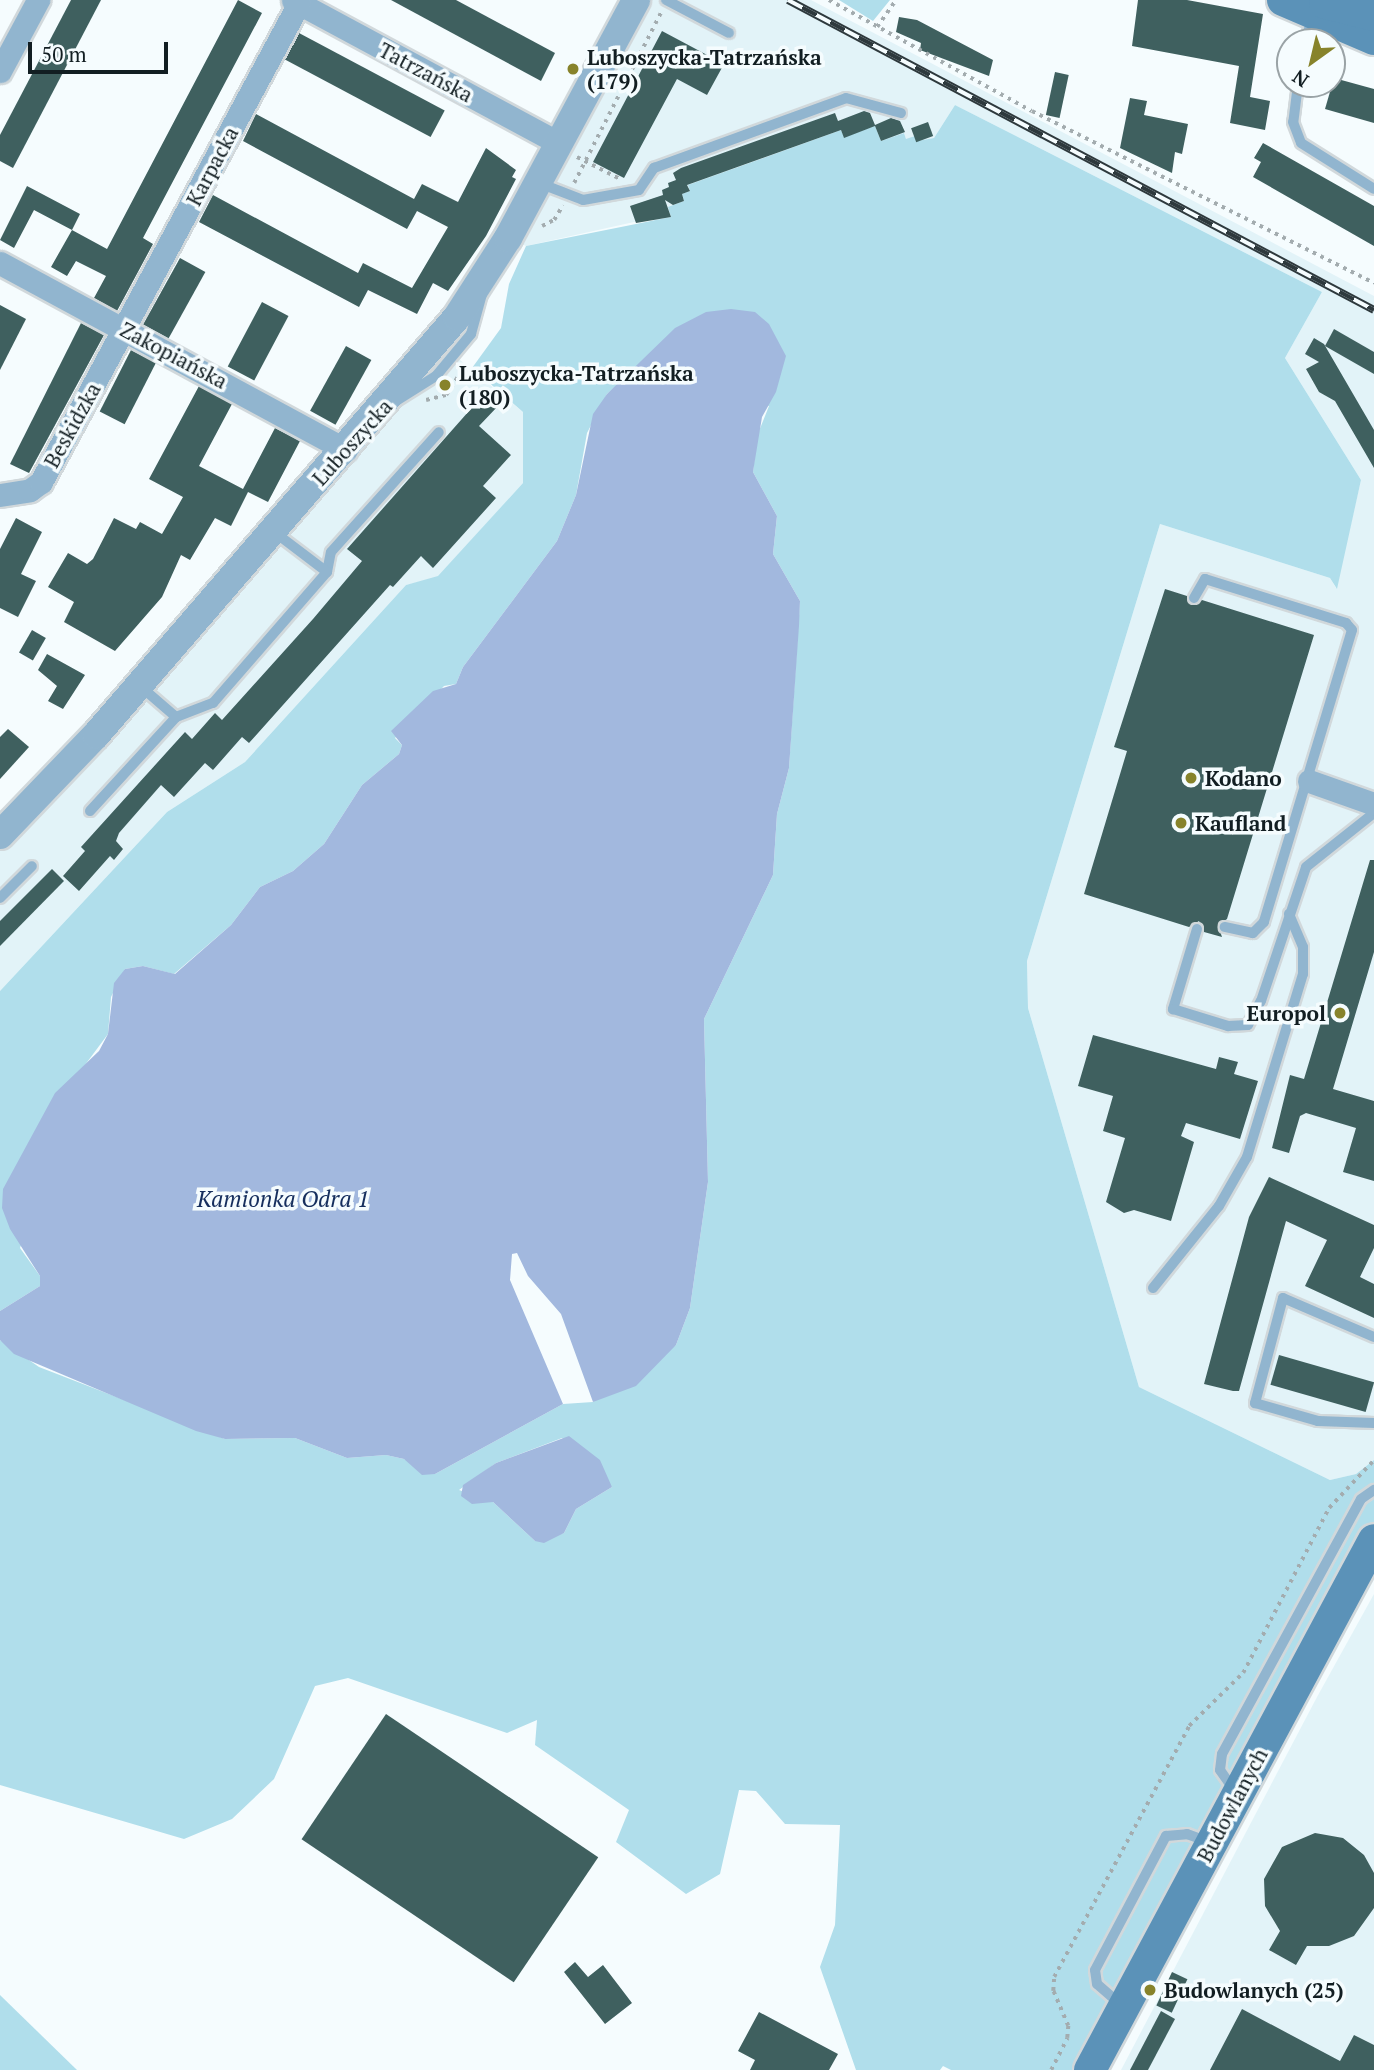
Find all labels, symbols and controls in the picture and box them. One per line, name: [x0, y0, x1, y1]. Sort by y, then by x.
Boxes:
scale bar: [32, 28, 172, 72]
north arrow: [1276, 28, 1346, 98]
street label: Tatrzańska: [375, 37, 477, 107]
text: 50 m: [41, 40, 87, 68]
place label: Luboszycka-Tatrzańska (179): [587, 44, 822, 94]
marker: Luboszycka-Tatrzańska (179): [565, 61, 581, 77]
text: N: [1287, 65, 1313, 94]
street label: Karpacka: [181, 122, 243, 210]
street label: Zakopiańska: [116, 316, 232, 394]
place label: Luboszycka-Tatrzańska (180): [459, 360, 694, 410]
marker: Luboszycka-Tatrzańska (180): [437, 377, 453, 393]
street label: Beskidzka: [38, 378, 106, 472]
street label: Luboszycka: [307, 394, 397, 490]
place label: Kodano: [1205, 765, 1282, 791]
marker: Kodano: [1183, 770, 1199, 786]
place label: Kaufland: [1195, 810, 1286, 836]
marker: Kaufland: [1173, 815, 1189, 831]
place label: Europol: [1246, 1000, 1326, 1026]
marker: Europol: [1332, 1005, 1348, 1021]
water label: Kamionka Odra 1: [197, 1185, 369, 1213]
street label: Budowlanych: [1192, 1744, 1272, 1866]
place label: Budowlanych (25): [1164, 1977, 1344, 2003]
marker: Budowlanych (25): [1142, 1982, 1158, 1998]

